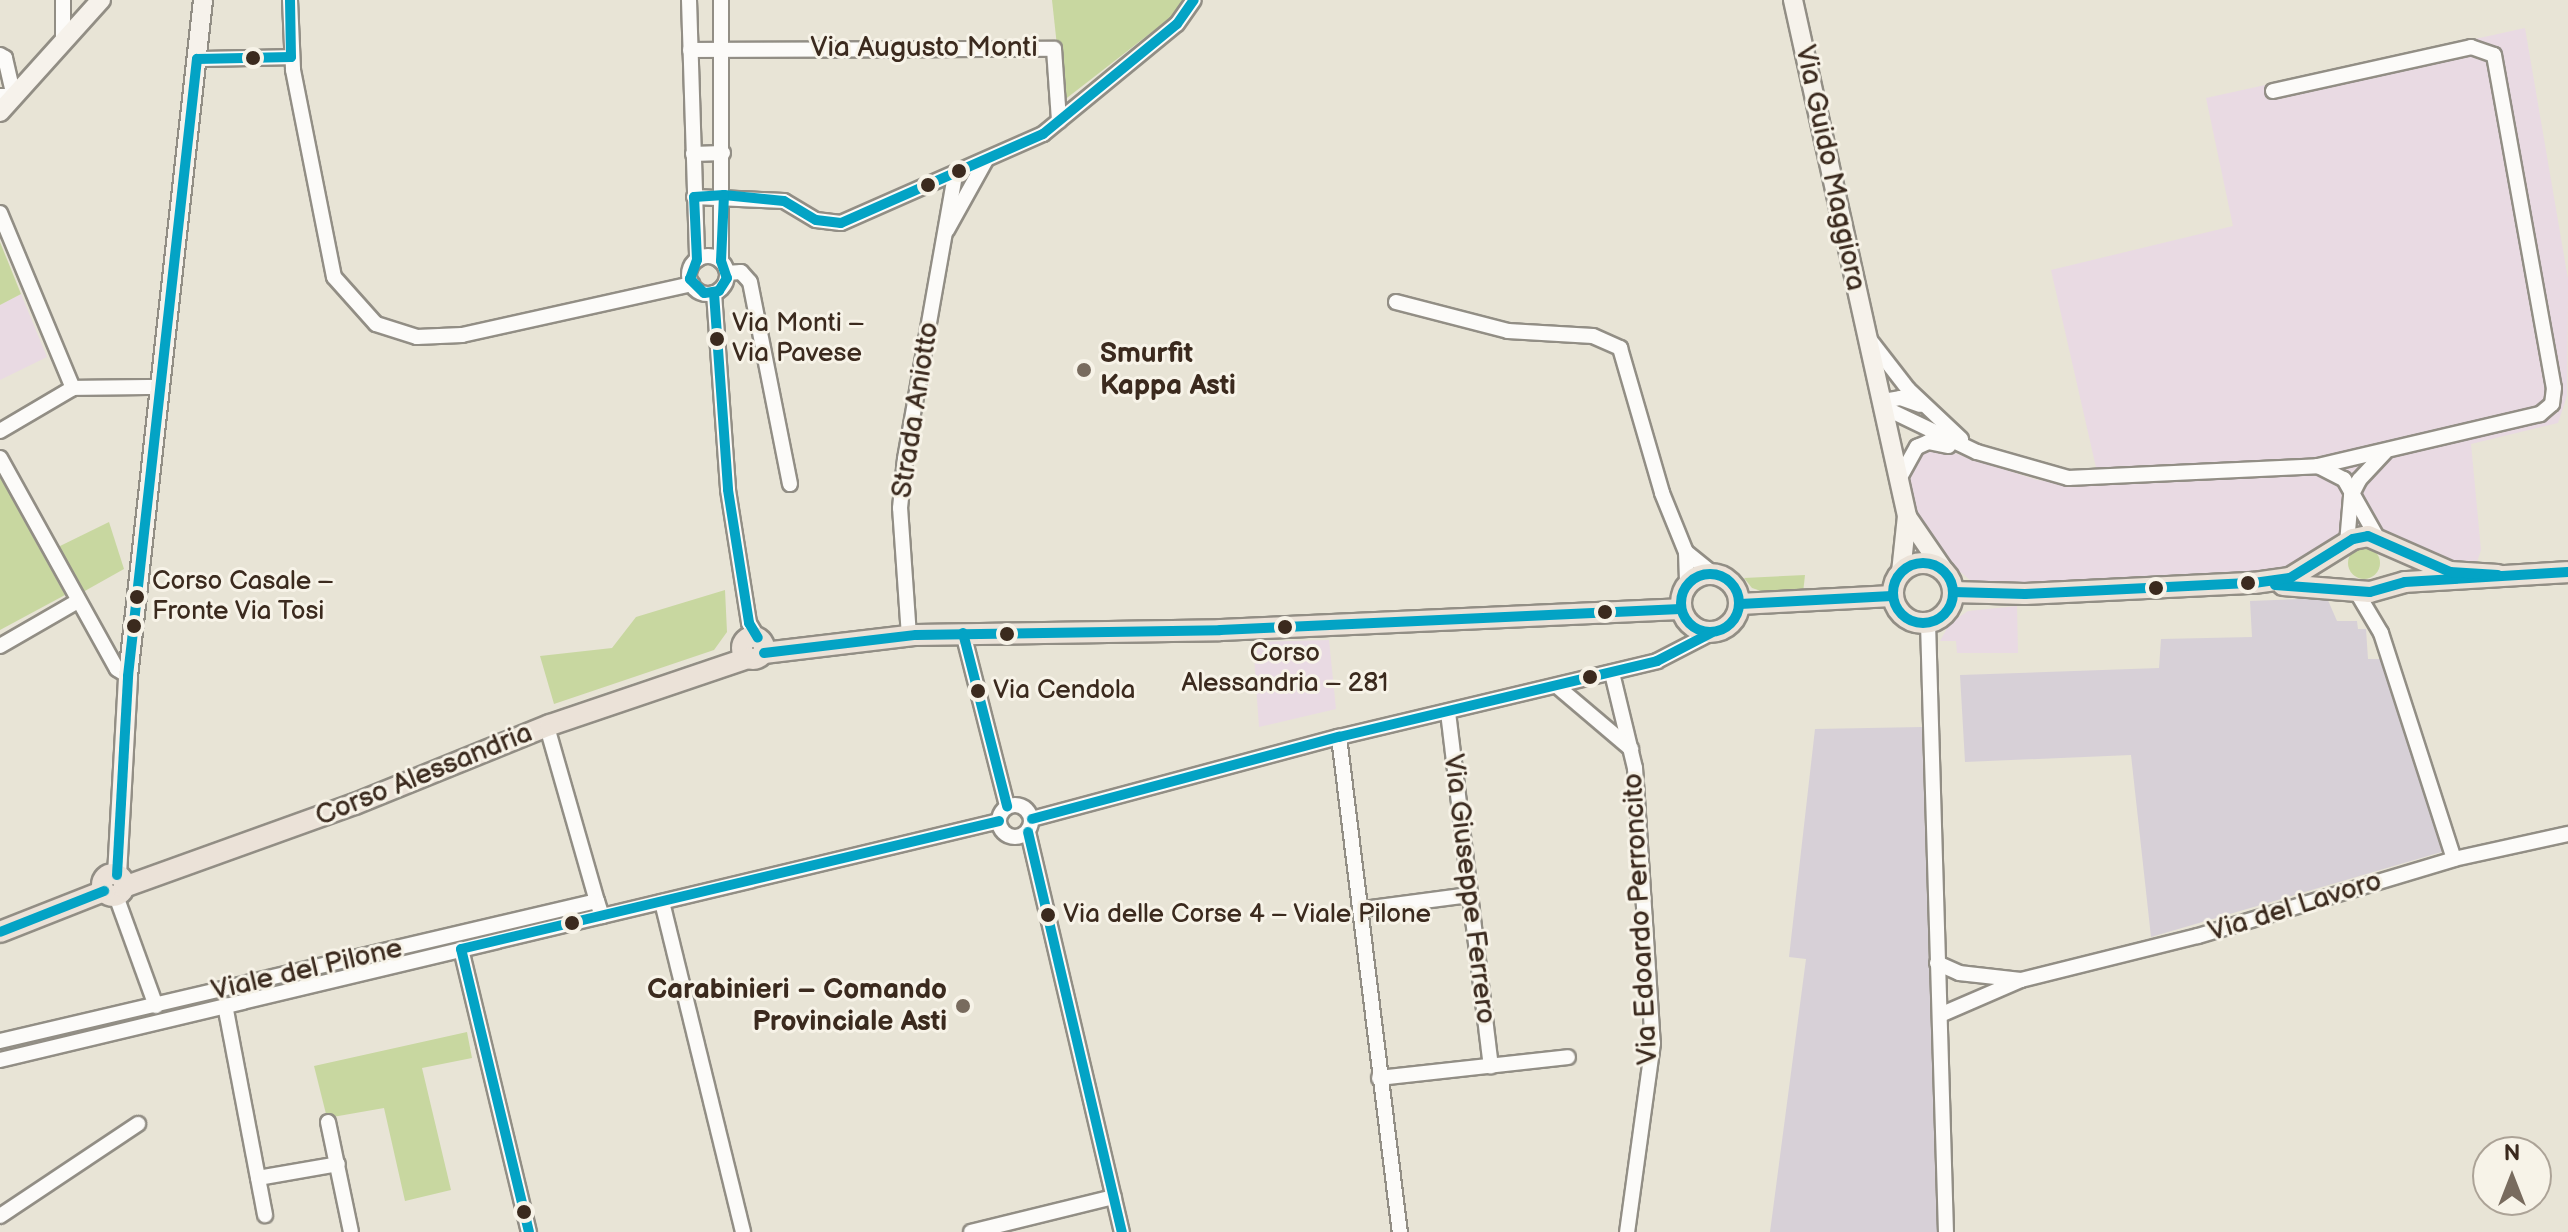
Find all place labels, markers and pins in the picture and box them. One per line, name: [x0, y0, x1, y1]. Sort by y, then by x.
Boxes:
unlabelled marker: [245, 50, 261, 66]
unlabelled marker: [951, 163, 967, 179]
unlabelled marker: [920, 177, 936, 193]
place label: Via Monti – Via Pavese: [732, 308, 866, 370]
marker: Via Monti – Via Pavese: [709, 331, 725, 347]
place label: Smurfit Kappa Asti: [1100, 337, 1236, 403]
marker: Smurfit Kappa Asti: [1075, 361, 1093, 379]
place label: Corso Casale – Fronte Via Tosi: [152, 566, 335, 628]
unlabelled marker: [2240, 575, 2256, 591]
unlabelled marker: [2148, 580, 2164, 596]
marker: Corso Casale – Fronte Via Tosi: [129, 589, 145, 605]
unlabelled marker: [1597, 604, 1613, 620]
unlabelled marker: [126, 618, 142, 634]
marker: Corso Alessandria – 281: [1277, 619, 1293, 635]
unlabelled marker: [999, 626, 1015, 642]
place label: Corso Alessandria – 281: [1181, 638, 1389, 700]
unlabelled marker: [1582, 669, 1598, 685]
place label: Via Cendola: [993, 675, 1135, 707]
marker: Via Cendola: [970, 683, 986, 699]
place label: Via delle Corse 4 – Viale Pilone: [1063, 899, 1434, 931]
marker: Via delle Corse 4 – Viale Pilone: [1040, 907, 1056, 923]
unlabelled marker: [564, 915, 580, 931]
place label: Carabinieri – Comando Provinciale Asti: [647, 973, 947, 1039]
marker: Carabinieri – Comando Provinciale Asti: [954, 997, 972, 1015]
unlabelled marker: [516, 1204, 532, 1220]

